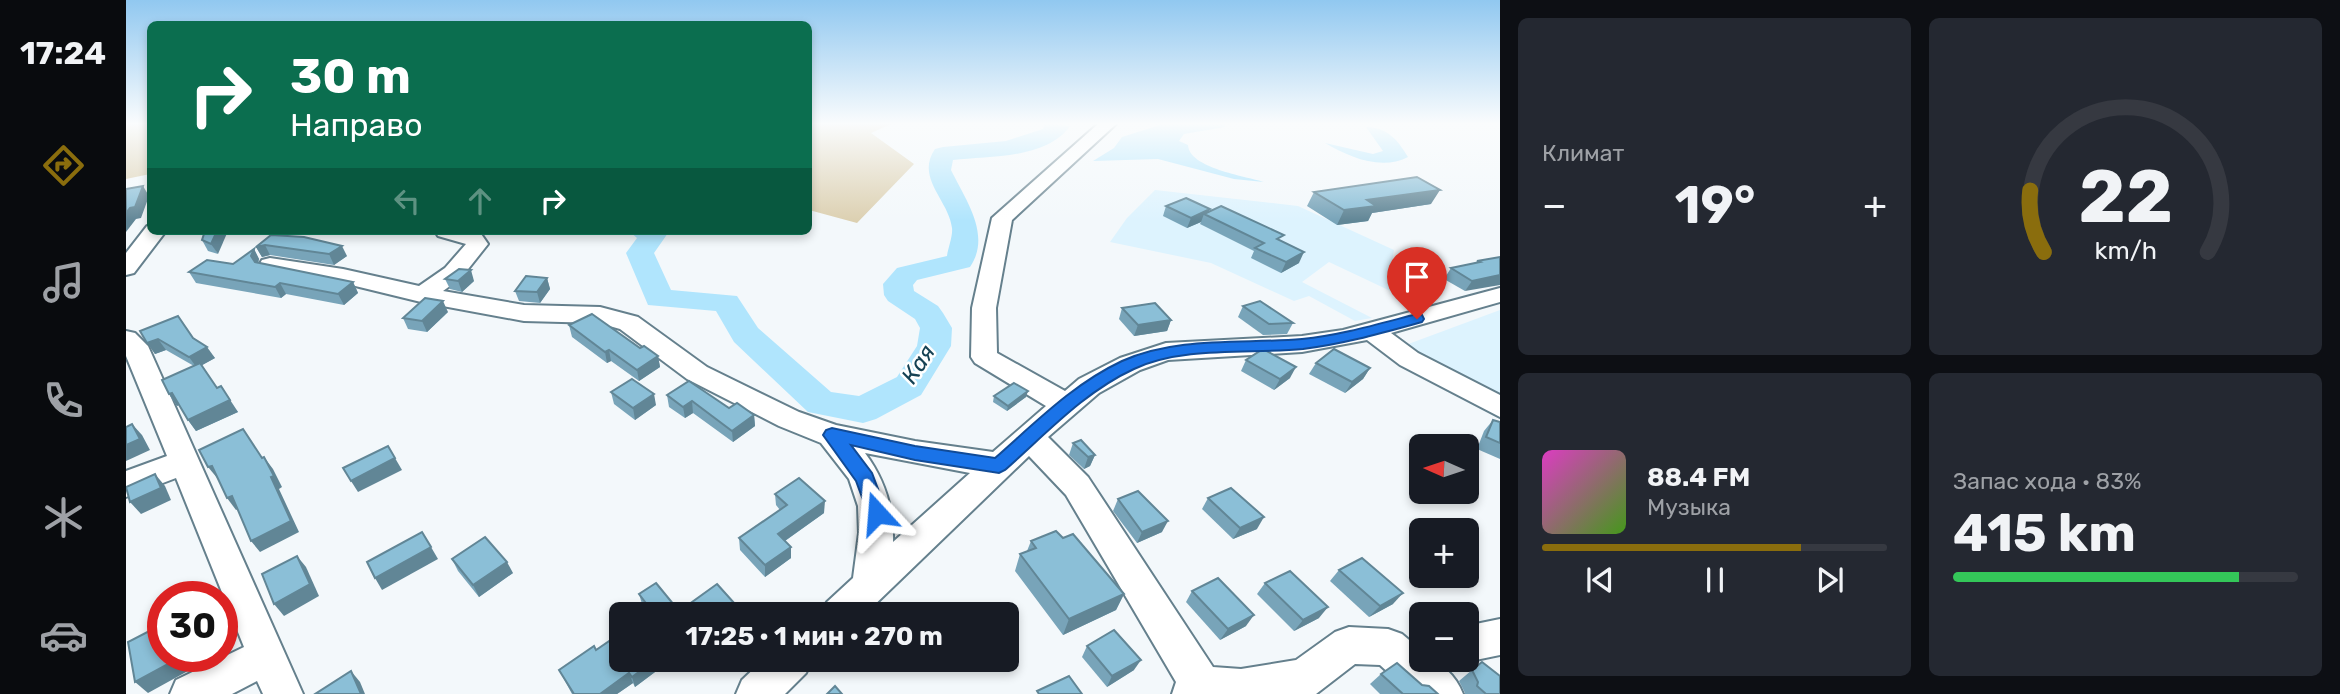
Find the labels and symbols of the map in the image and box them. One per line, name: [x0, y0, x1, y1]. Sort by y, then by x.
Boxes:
pin: [1387, 247, 1447, 319]
water label: Кая: [895, 339, 941, 389]
north arrow: [1409, 434, 1479, 504]
position arrow: [840, 476, 914, 550]
speed limit sign: 30: [147, 581, 238, 672]

